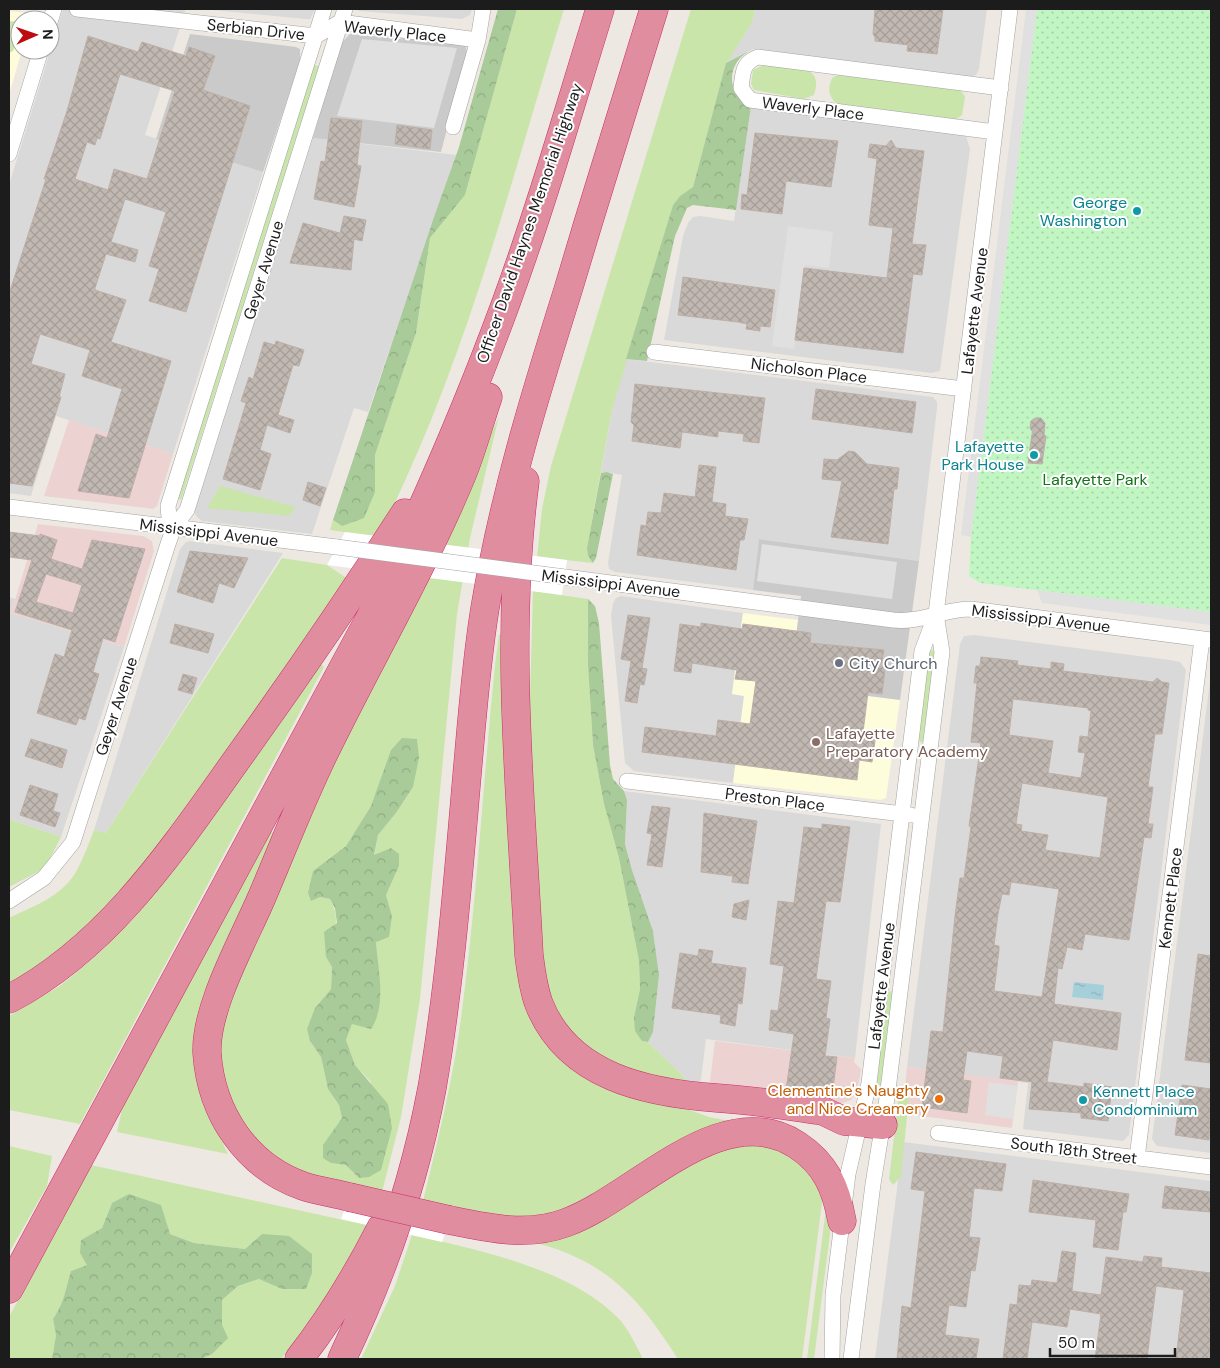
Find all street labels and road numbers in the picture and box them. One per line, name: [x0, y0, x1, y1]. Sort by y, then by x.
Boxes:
street label: Serbian Drive: [206, 14, 306, 45]
street label: Waverly Place: [343, 16, 447, 47]
street label: Officer David Haynes Memorial Highway: [472, 80, 587, 366]
street label: Waverly Place: [761, 92, 865, 125]
street label: Geyer Avenue: [238, 218, 289, 322]
street label: Lafayette Avenue: [956, 246, 993, 376]
street label: Nicholson Place: [750, 353, 868, 388]
street label: Mississippi Avenue: [138, 514, 280, 551]
street label: Mississippi Avenue: [540, 565, 682, 602]
street label: Mississippi Avenue: [970, 600, 1112, 637]
street label: Geyer Avenue: [91, 654, 142, 758]
street label: Preston Place: [724, 783, 826, 816]
street label: Kennett Place: [1154, 846, 1187, 950]
street label: Lafayette Avenue: [863, 921, 900, 1051]
street label: South 18th Street: [1009, 1132, 1138, 1169]

